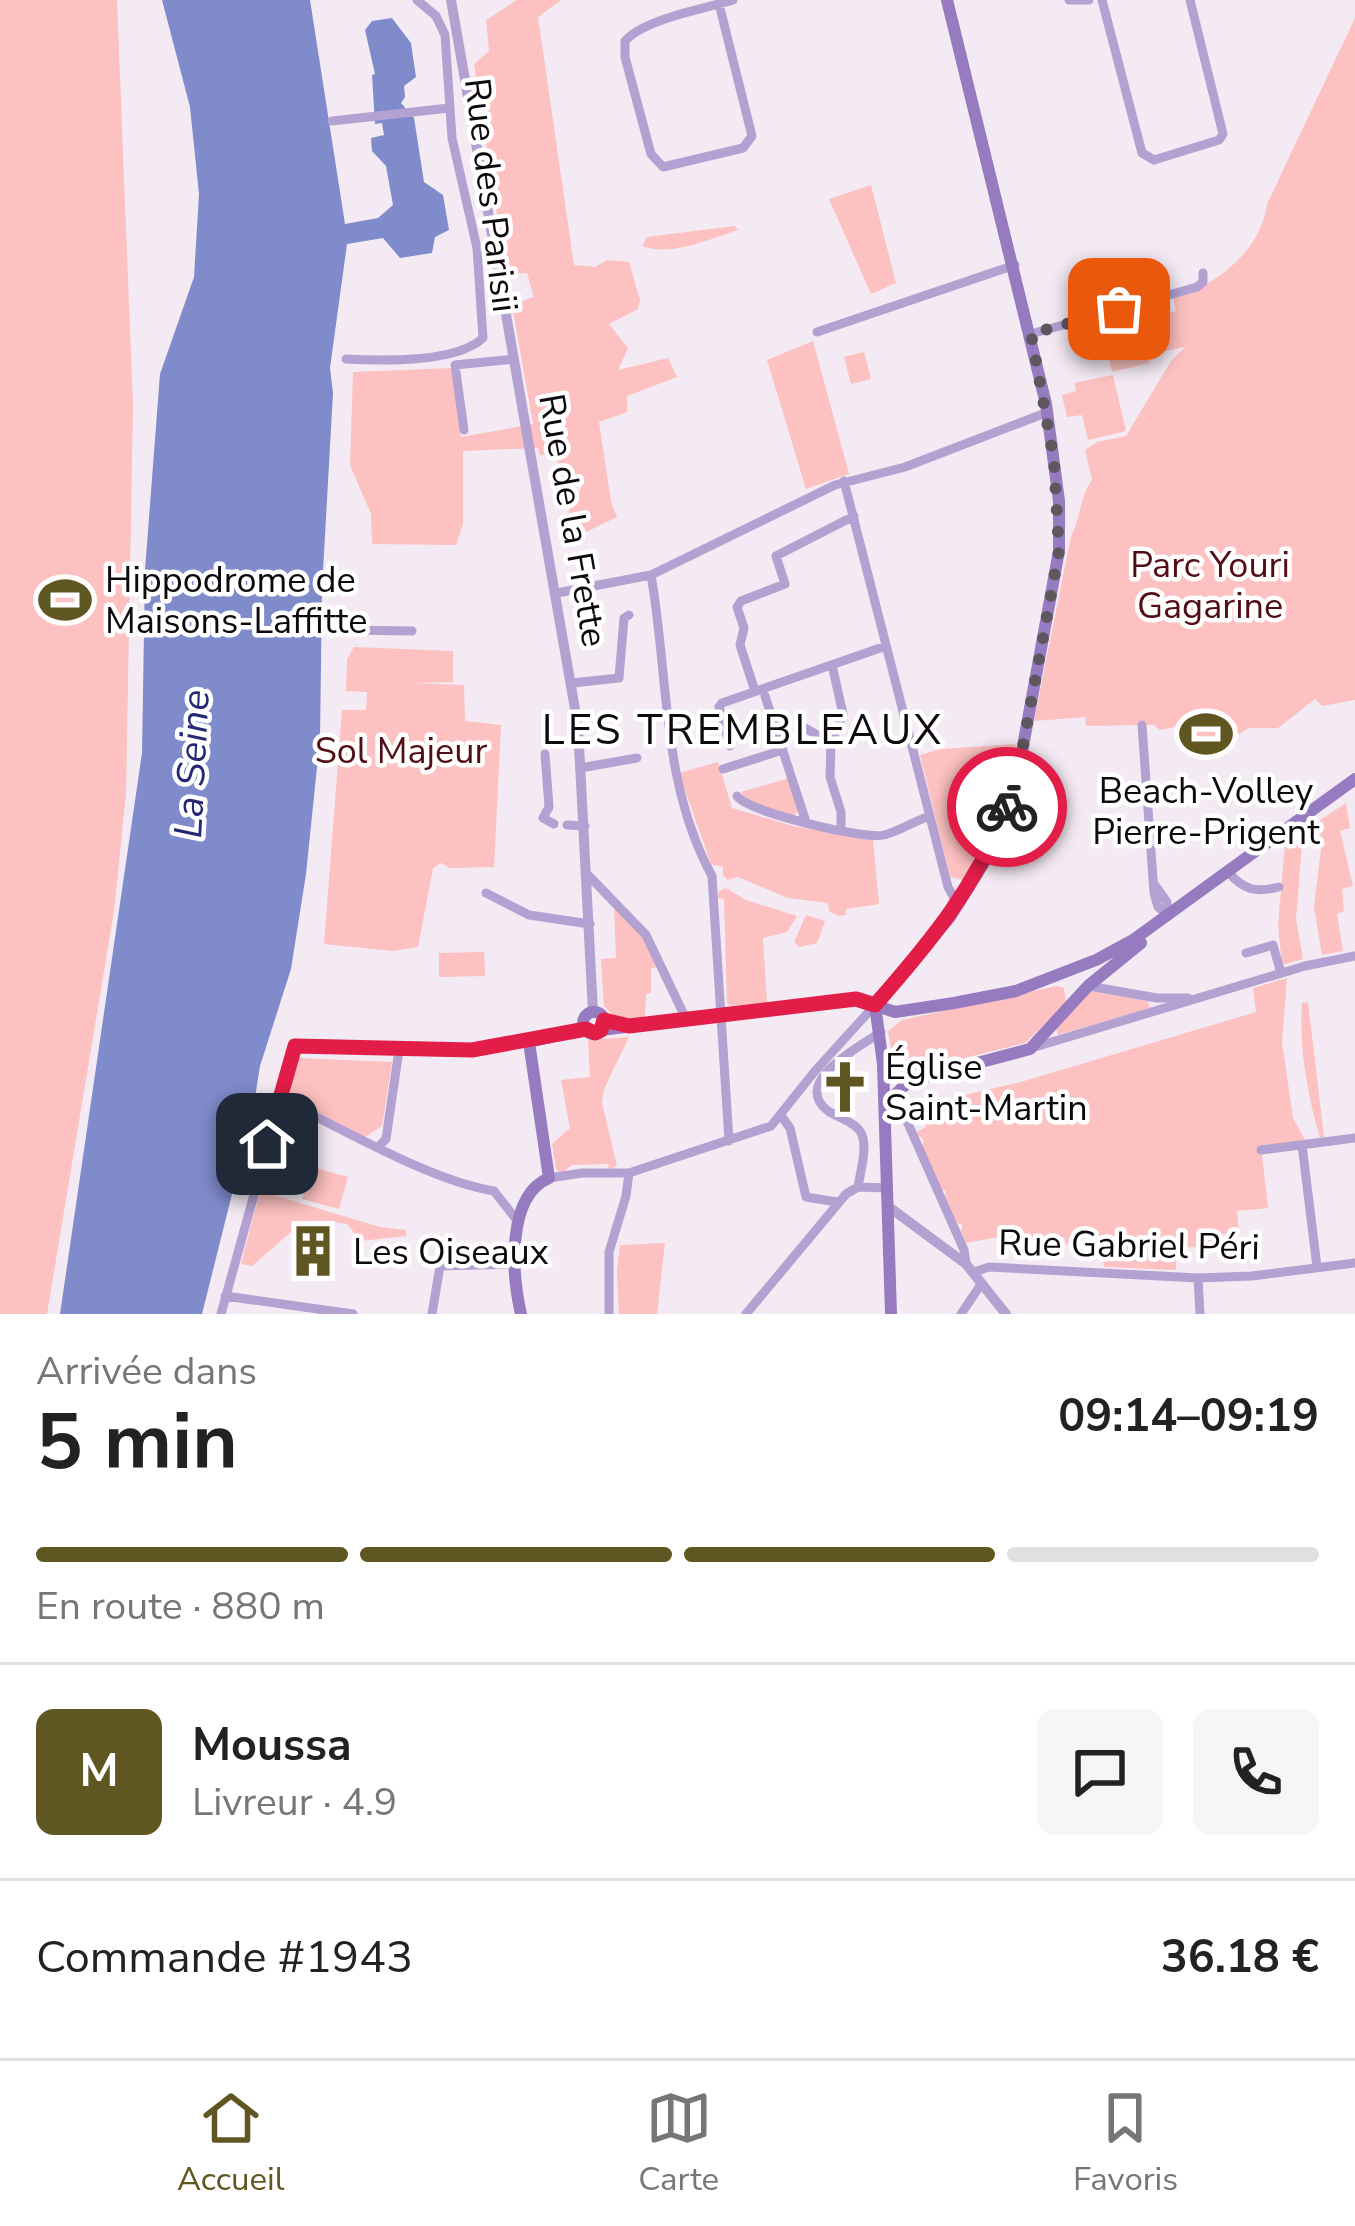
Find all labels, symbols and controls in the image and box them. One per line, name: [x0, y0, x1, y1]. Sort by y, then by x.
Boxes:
street label: Rue des Parisii: [452, 75, 529, 315]
pin: [1068, 258, 1170, 360]
icon: bag: [1086, 276, 1152, 342]
street label: Rue de la Frette: [526, 390, 619, 651]
park label: Parc Youri Gagarine: [1130, 541, 1290, 631]
place label: Hippodrome de Maisons-Laffitte: [105, 556, 367, 646]
sports icon: Hippodrome de Maisons-Laffitte: [36, 571, 94, 629]
water label: La Seine: [162, 689, 223, 840]
district label: LES TREMBLEAUX: [542, 702, 944, 759]
sports icon: Beach-Volley Pierre-Prigent: [1177, 705, 1235, 763]
park label: Sol Majeur: [315, 727, 487, 776]
courier: [947, 747, 1067, 867]
place label: Beach-Volley Pierre-Prigent: [1092, 767, 1320, 857]
icon: bike: [974, 774, 1040, 840]
place label: Église Saint-Martin: [885, 1043, 1088, 1133]
church icon: Église Saint-Martin: [816, 1058, 874, 1116]
pin: [216, 1093, 318, 1195]
icon: home: [234, 1111, 300, 1177]
street label: Rue Gabriel Péri: [998, 1219, 1260, 1272]
building icon: Les Oiseaux: [284, 1222, 342, 1280]
place label: Les Oiseaux: [353, 1228, 549, 1277]
text: Arrivée dans: [36, 1345, 257, 1398]
text: 09:14–09:19: [1058, 1386, 1319, 1447]
text: 5 min: [36, 1389, 238, 1496]
text: En route · 880 m: [36, 1580, 325, 1633]
button: chat: [1037, 1709, 1163, 1835]
button: phone: [1193, 1709, 1319, 1835]
text: Moussa: [192, 1715, 352, 1776]
text: M: [79, 1741, 119, 1802]
text: Livreur · 4.9: [192, 1776, 397, 1829]
text: Commande #1943: [36, 1927, 413, 1988]
text: 36.18 €: [1161, 1927, 1319, 1988]
tab: Accueil: [177, 2085, 285, 2202]
tab: Carte: [638, 2085, 719, 2202]
tab: Favoris: [1073, 2085, 1178, 2202]

